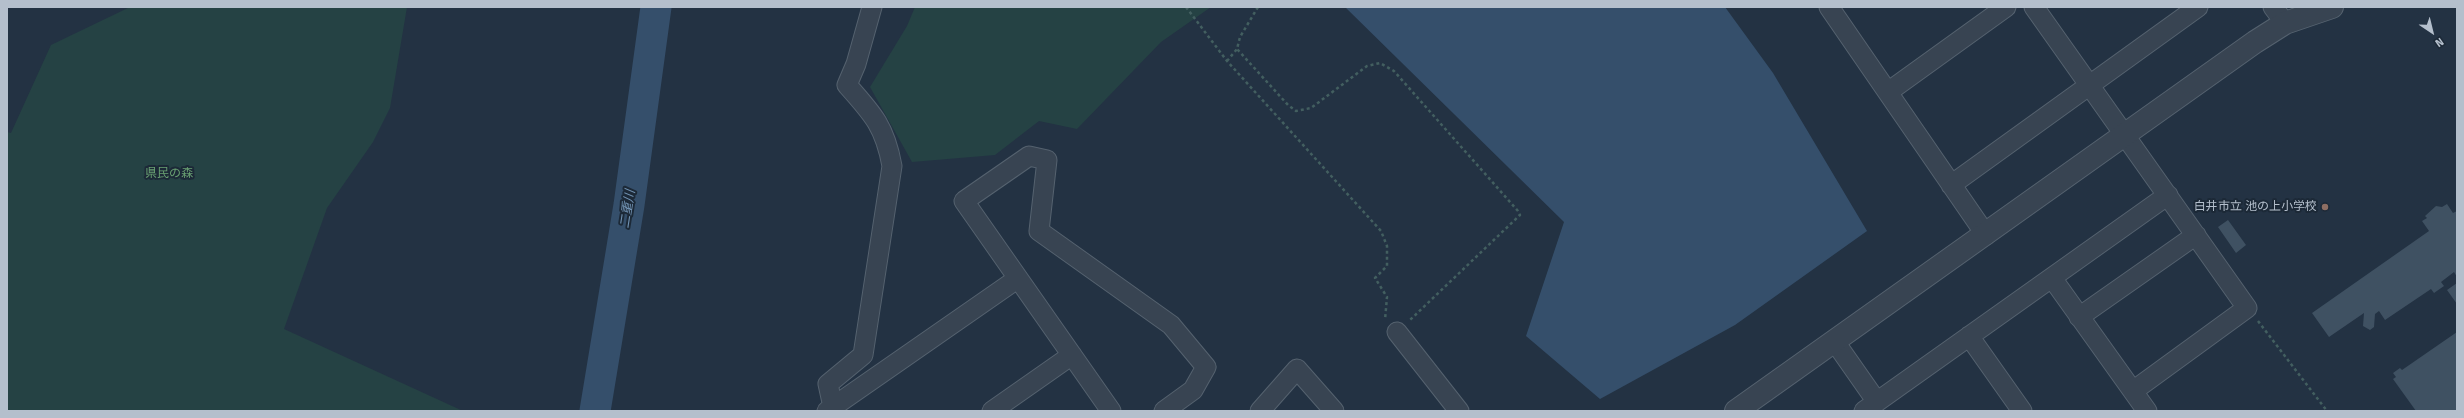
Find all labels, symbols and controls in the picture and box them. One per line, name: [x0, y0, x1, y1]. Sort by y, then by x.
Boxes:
north arrow: [2412, 12, 2452, 52]
text: N: [2432, 35, 2446, 50]
park label: 県民の森: [145, 167, 193, 181]
water label: 二重川: [617, 189, 639, 229]
place label: 白井市立 池の上小学校: [2194, 200, 2317, 214]
marker: 白井市立 池の上小学校: [2320, 202, 2330, 212]

